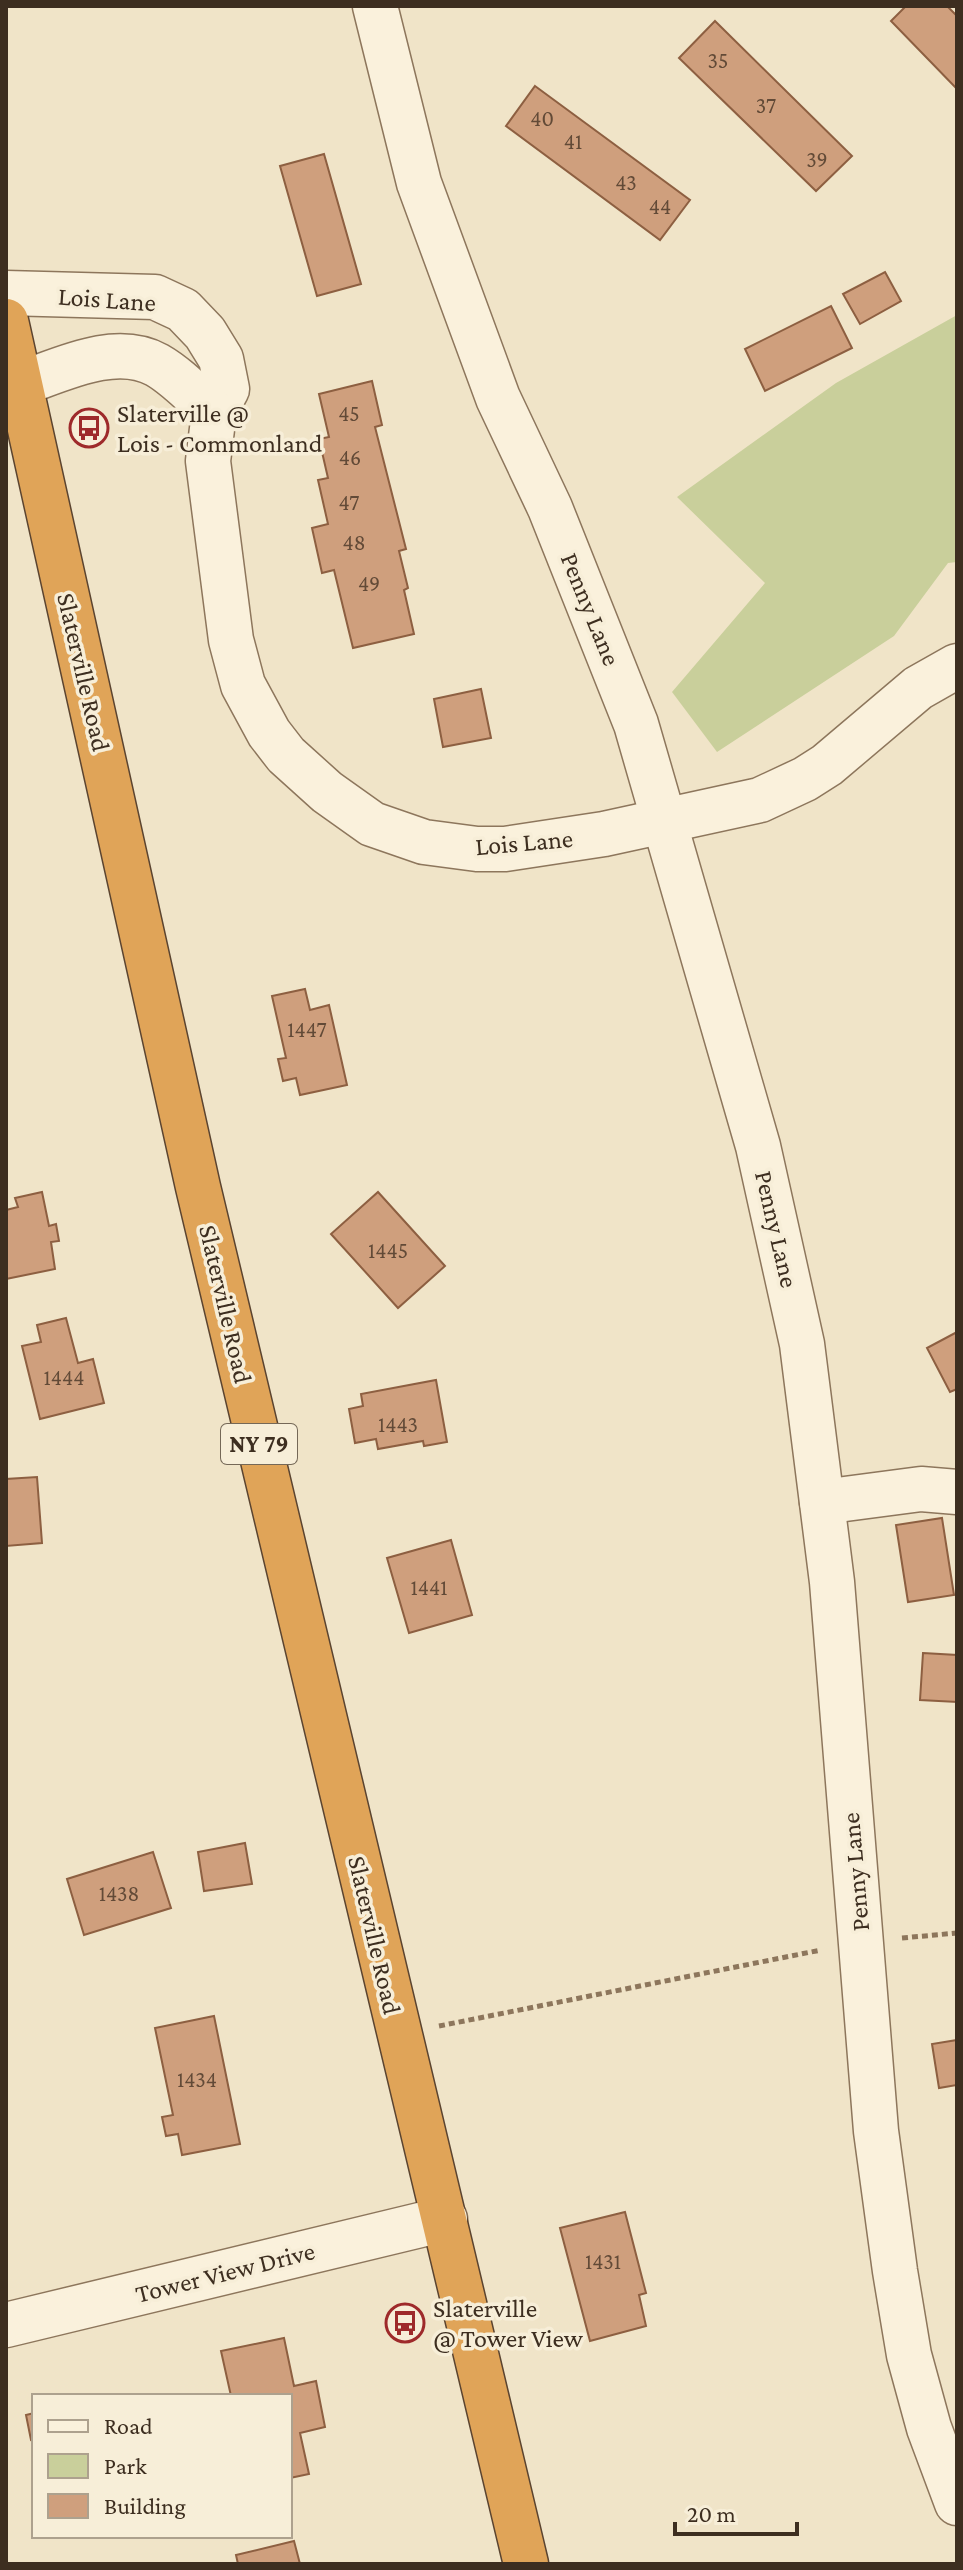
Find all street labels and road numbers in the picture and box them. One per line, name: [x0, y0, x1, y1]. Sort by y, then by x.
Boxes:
street label: Lois Lane: [57, 282, 157, 317]
street label: Penny Lane: [555, 549, 626, 670]
street label: Slaterville Road: [51, 590, 116, 754]
street label: Lois Lane: [474, 824, 574, 861]
street label: Penny Lane: [749, 1168, 804, 1290]
street label: Slaterville Road: [193, 1222, 258, 1386]
road number: NY 79: [221, 1424, 297, 1464]
street label: Penny Lane: [836, 1811, 875, 1933]
street label: Slaterville Road: [342, 1853, 407, 2017]
street label: Tower View Drive: [133, 2236, 318, 2309]

